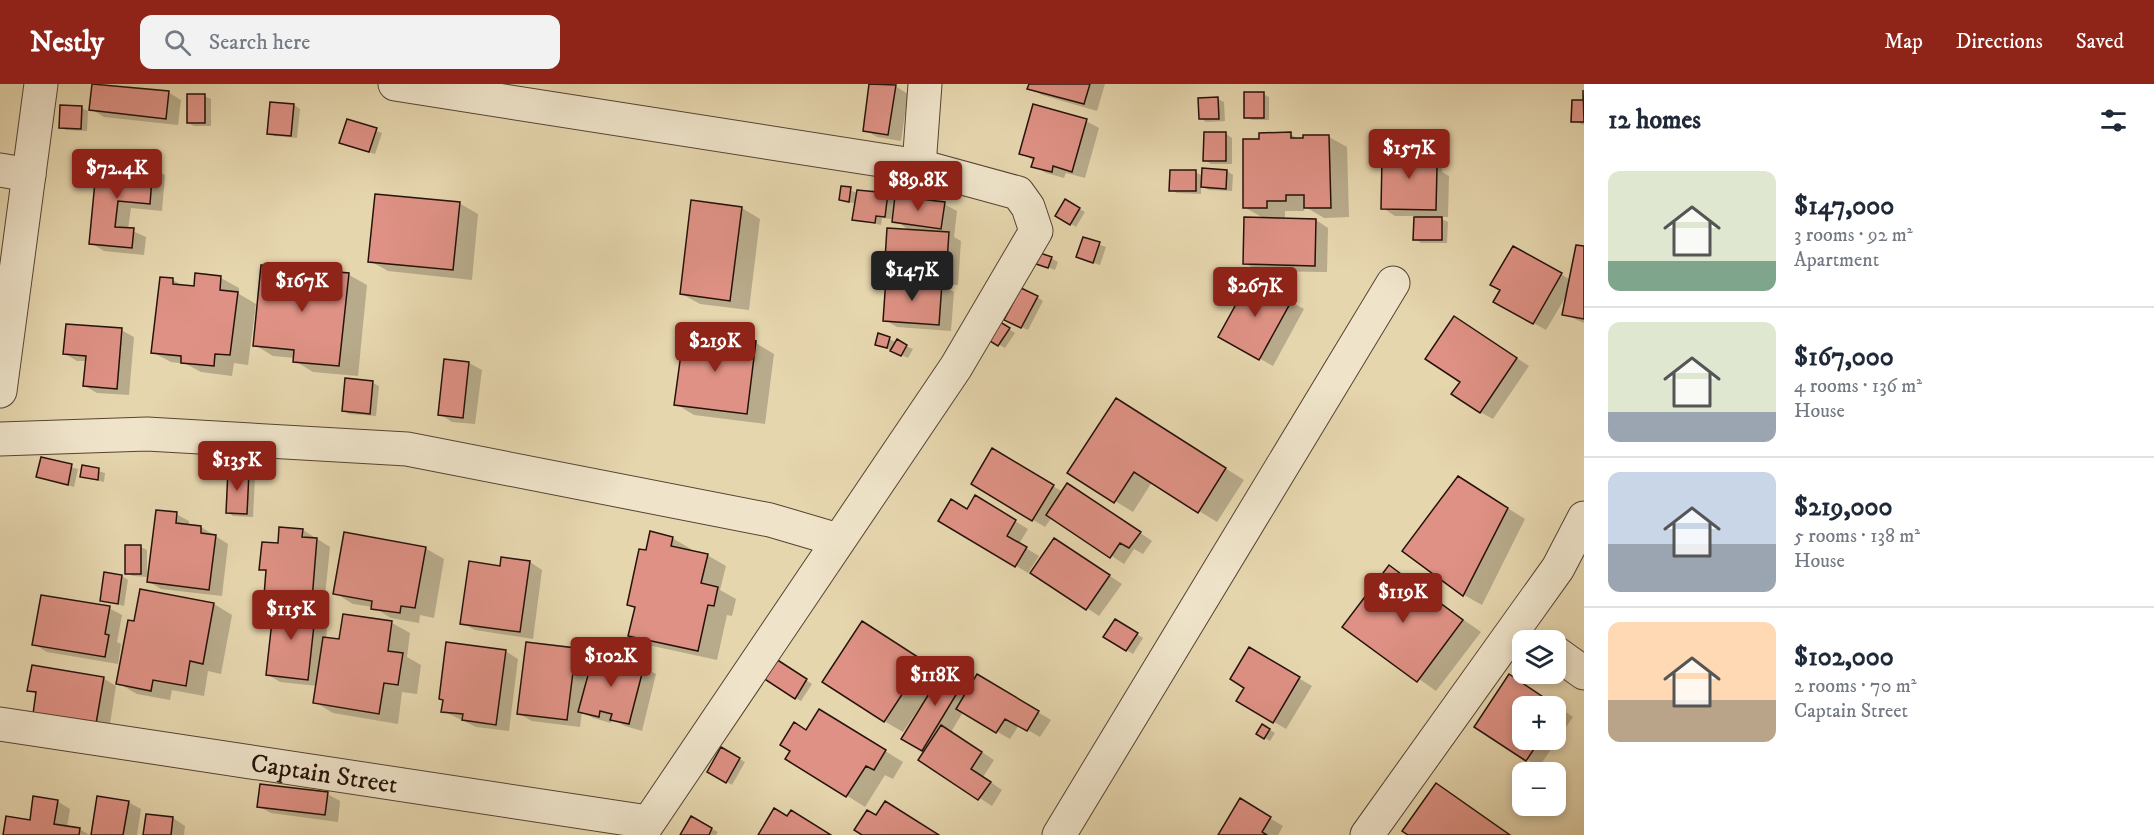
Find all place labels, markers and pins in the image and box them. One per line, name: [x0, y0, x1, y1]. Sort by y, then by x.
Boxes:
pin: $157K: [1367, 129, 1451, 180]
pin: $72.4K: [68, 149, 166, 200]
pin: $89.8K: [869, 161, 967, 212]
pin: $147K: [870, 251, 954, 302]
pin: $167K: [260, 262, 344, 313]
pin: $267K: [1213, 267, 1297, 318]
pin: $219K: [673, 322, 757, 373]
pin: $135K: [195, 441, 279, 492]
pin: $119K: [1361, 573, 1445, 624]
pin: $115K: [249, 590, 333, 641]
pin: $102K: [569, 637, 653, 688]
pin: $118K: [893, 656, 977, 707]

